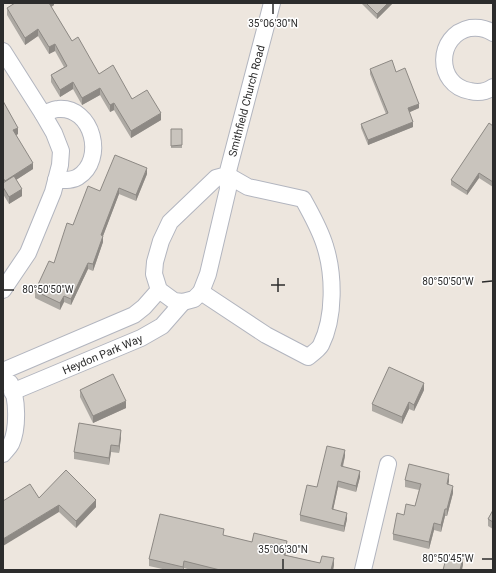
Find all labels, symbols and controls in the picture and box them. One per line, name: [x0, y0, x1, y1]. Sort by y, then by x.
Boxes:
text: 35°06'30"N: [248, 18, 298, 29]
street label: Smithfield Church Road: [226, 44, 268, 158]
text: 80°50'50"W: [422, 276, 474, 287]
text: 80°50'50"W: [22, 284, 74, 295]
street label: Heydon Park Way: [61, 332, 145, 377]
text: 35°06'30"N: [258, 544, 308, 555]
text: 80°50'45"W: [422, 553, 474, 564]

